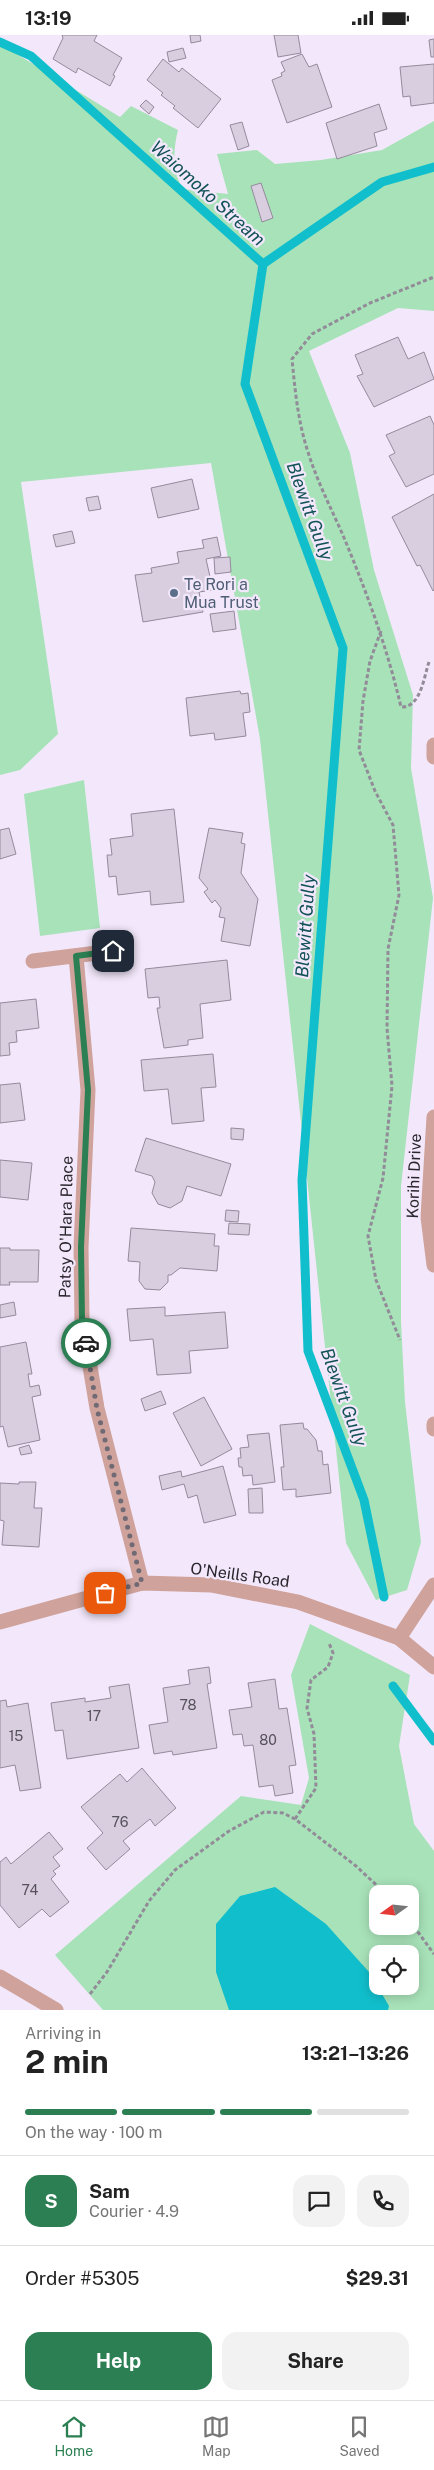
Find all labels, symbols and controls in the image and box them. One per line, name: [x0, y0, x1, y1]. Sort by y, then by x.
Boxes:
text: 13:19: [25, 7, 72, 29]
water label: Waiomoko Stream: [147, 136, 269, 250]
water label: Blewitt Gully: [282, 459, 338, 564]
place label: Te Rori a Mua Trust: [184, 575, 259, 612]
marker: Te Rori a Mua Trust: [168, 587, 180, 599]
water label: Blewitt Gully: [291, 873, 319, 978]
pin: [92, 930, 134, 972]
icon: home: [99, 937, 127, 965]
street label: Korihi Drive: [403, 1133, 425, 1219]
street label: Patsy O'Hara Place: [55, 1156, 77, 1298]
courier: [61, 1318, 111, 1368]
icon: car: [72, 1329, 100, 1357]
water label: Blewitt Gully: [316, 1345, 372, 1450]
street label: O'Neills Road: [189, 1559, 291, 1591]
pin: [84, 1572, 126, 1614]
icon: bag: [91, 1579, 119, 1607]
house number: 78: [179, 1697, 197, 1713]
house number: 17: [87, 1708, 101, 1724]
house number: 15: [9, 1728, 23, 1744]
house number: 80: [259, 1732, 277, 1748]
house number: 76: [112, 1814, 129, 1830]
house number: 74: [22, 1882, 39, 1898]
north arrow: [369, 1885, 419, 1935]
map controls: [369, 1885, 419, 1995]
button: locate: [369, 1945, 419, 1995]
text: Arriving in: [25, 2024, 101, 2043]
text: 13:21–13:26: [302, 2042, 409, 2064]
text: 2 min: [25, 2043, 109, 2080]
text: On the way · 100 m: [25, 2123, 162, 2142]
button: chat: [293, 2175, 345, 2227]
button: phone: [357, 2175, 409, 2227]
text: Sam: [89, 2180, 130, 2202]
text: S: [44, 2190, 58, 2212]
text: Courier · 4.9: [89, 2202, 179, 2221]
text: Order #5305: [25, 2267, 140, 2289]
text: $29.31: [346, 2267, 409, 2289]
button: Help: [25, 2332, 212, 2390]
button: Share: [222, 2332, 409, 2390]
tab: Home: [54, 2413, 93, 2459]
tab: Map: [202, 2413, 230, 2459]
tab: Saved: [339, 2413, 380, 2459]

